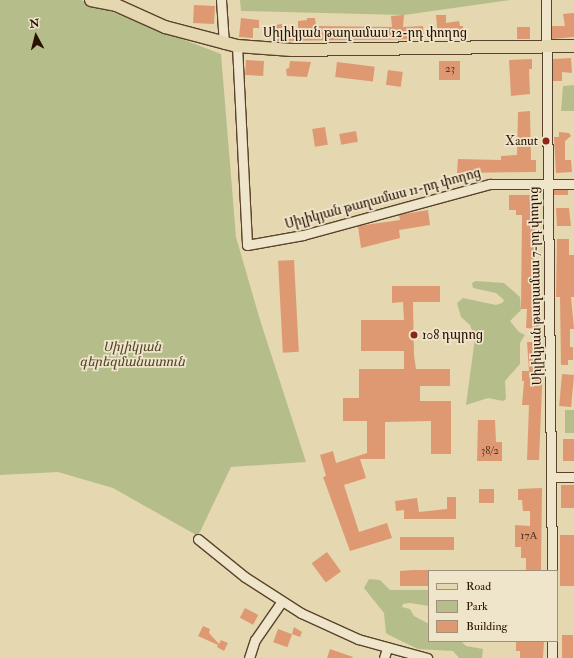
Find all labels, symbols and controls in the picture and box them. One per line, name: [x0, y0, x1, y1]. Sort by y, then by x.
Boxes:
north arrow: [16, 16, 56, 56]
text: N: [29, 17, 40, 31]
street label: Սիլիկյան թաղամաս 12-րդ փողոց: [263, 25, 467, 41]
house number: 23: [445, 62, 455, 76]
place label: Xanut: [505, 133, 538, 149]
marker: Xanut: [541, 136, 551, 146]
street label: Սիլիկյան թաղամաս 11-րդ փողոց: [283, 165, 483, 233]
street label: Սիլիկյան թաղամաս 7-րդ փողոց: [526, 186, 546, 386]
place label: 108 դպրոց: [422, 327, 483, 343]
marker: 108 դպրոց: [409, 330, 419, 340]
park label: Սիլիկյան գերեզմանատուն: [79, 340, 185, 371]
house number: 38/2: [481, 444, 499, 458]
house number: 17А: [521, 529, 537, 543]
legend: [428, 570, 558, 642]
text: Road: [466, 579, 491, 594]
text: Park: [466, 599, 488, 614]
text: Building: [466, 619, 507, 634]

